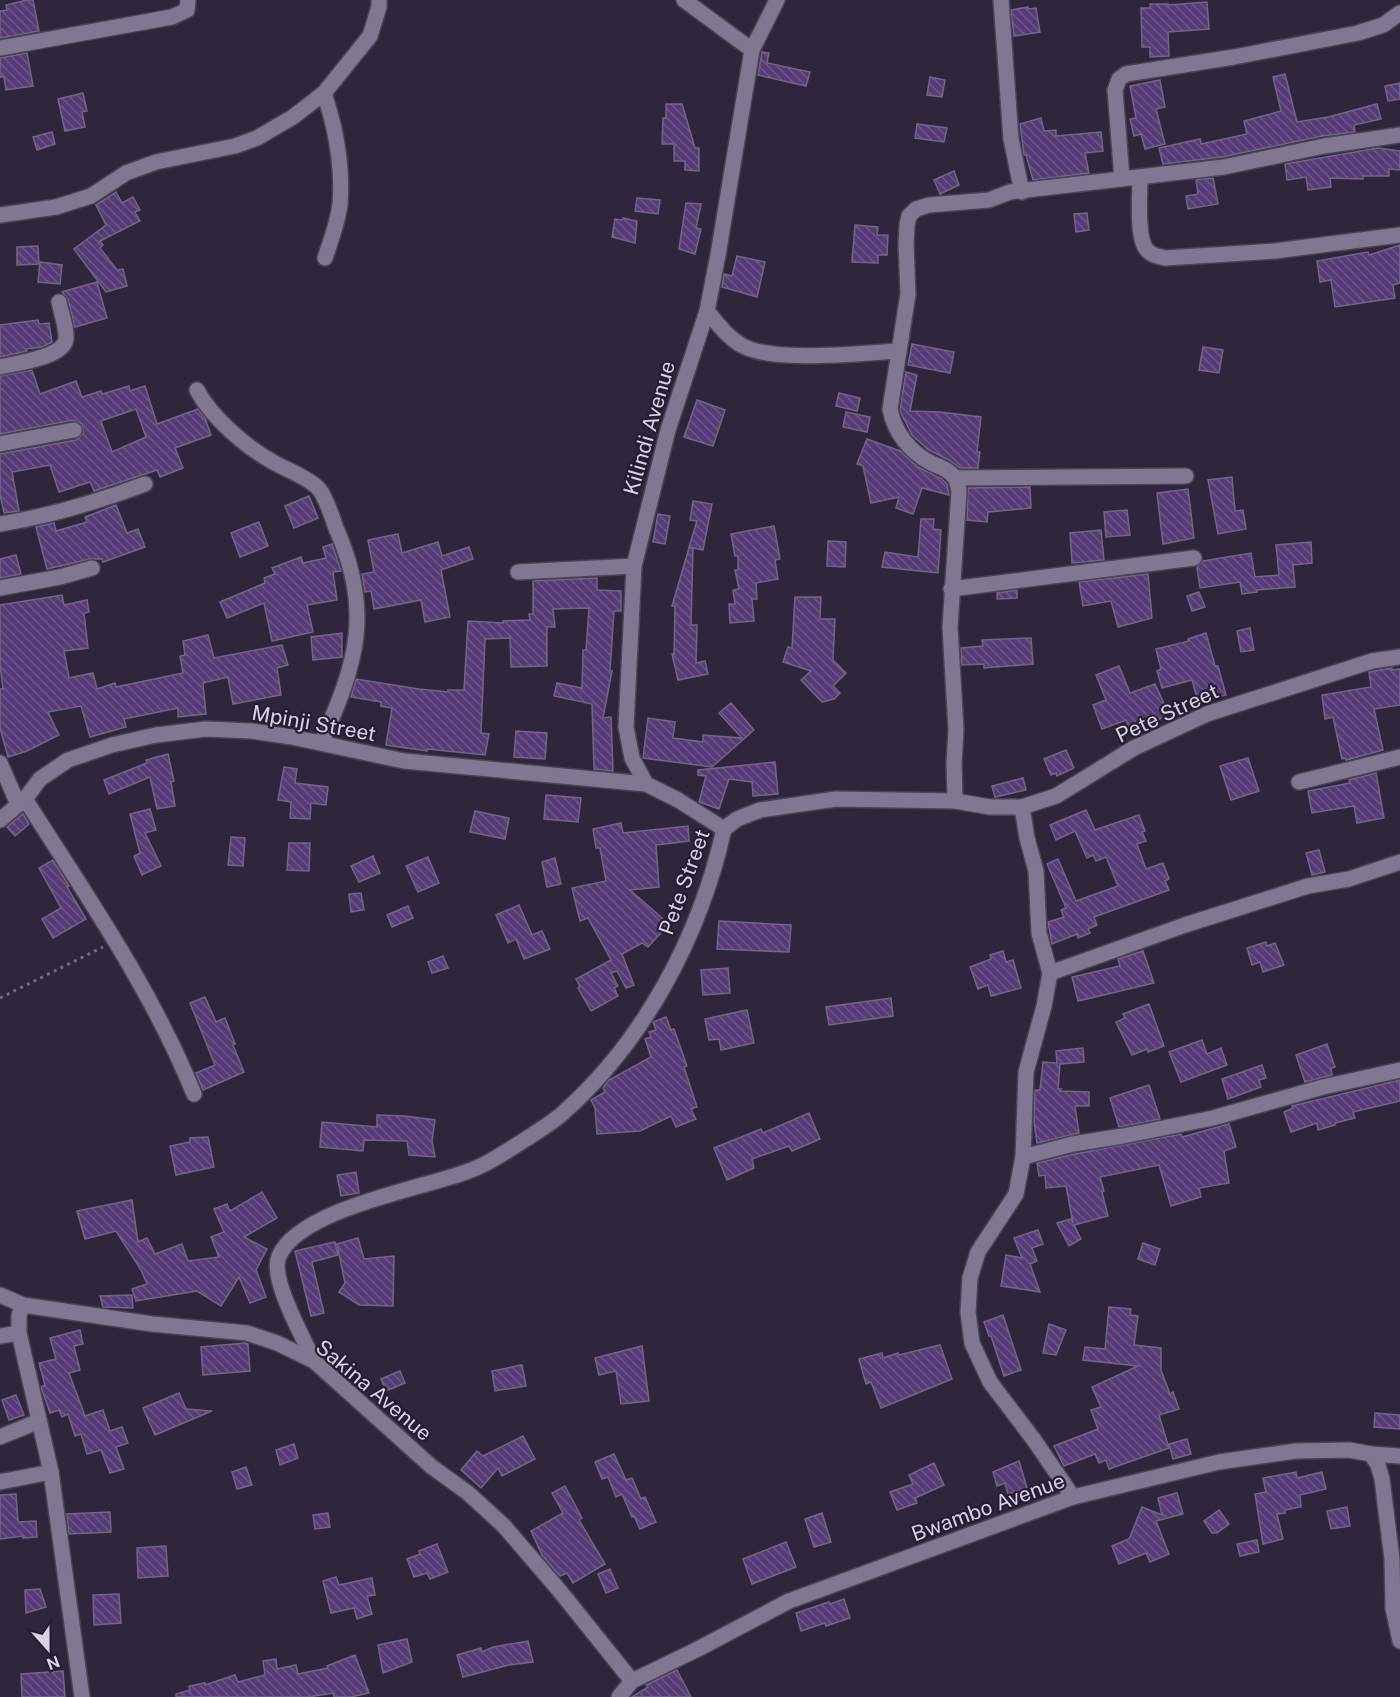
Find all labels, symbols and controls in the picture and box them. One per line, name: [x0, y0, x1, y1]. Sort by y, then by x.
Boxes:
street label: Kilindi Avenue: [618, 358, 680, 498]
street label: Pete Street: [1112, 678, 1222, 748]
street label: Mpinji Street: [250, 700, 378, 746]
street label: Pete Street: [653, 826, 715, 938]
street label: Sakina Avenue: [311, 1334, 437, 1446]
street label: Bwambo Avenue: [908, 1468, 1068, 1546]
north arrow: [18, 1619, 78, 1679]
text: N: [44, 1651, 62, 1674]

